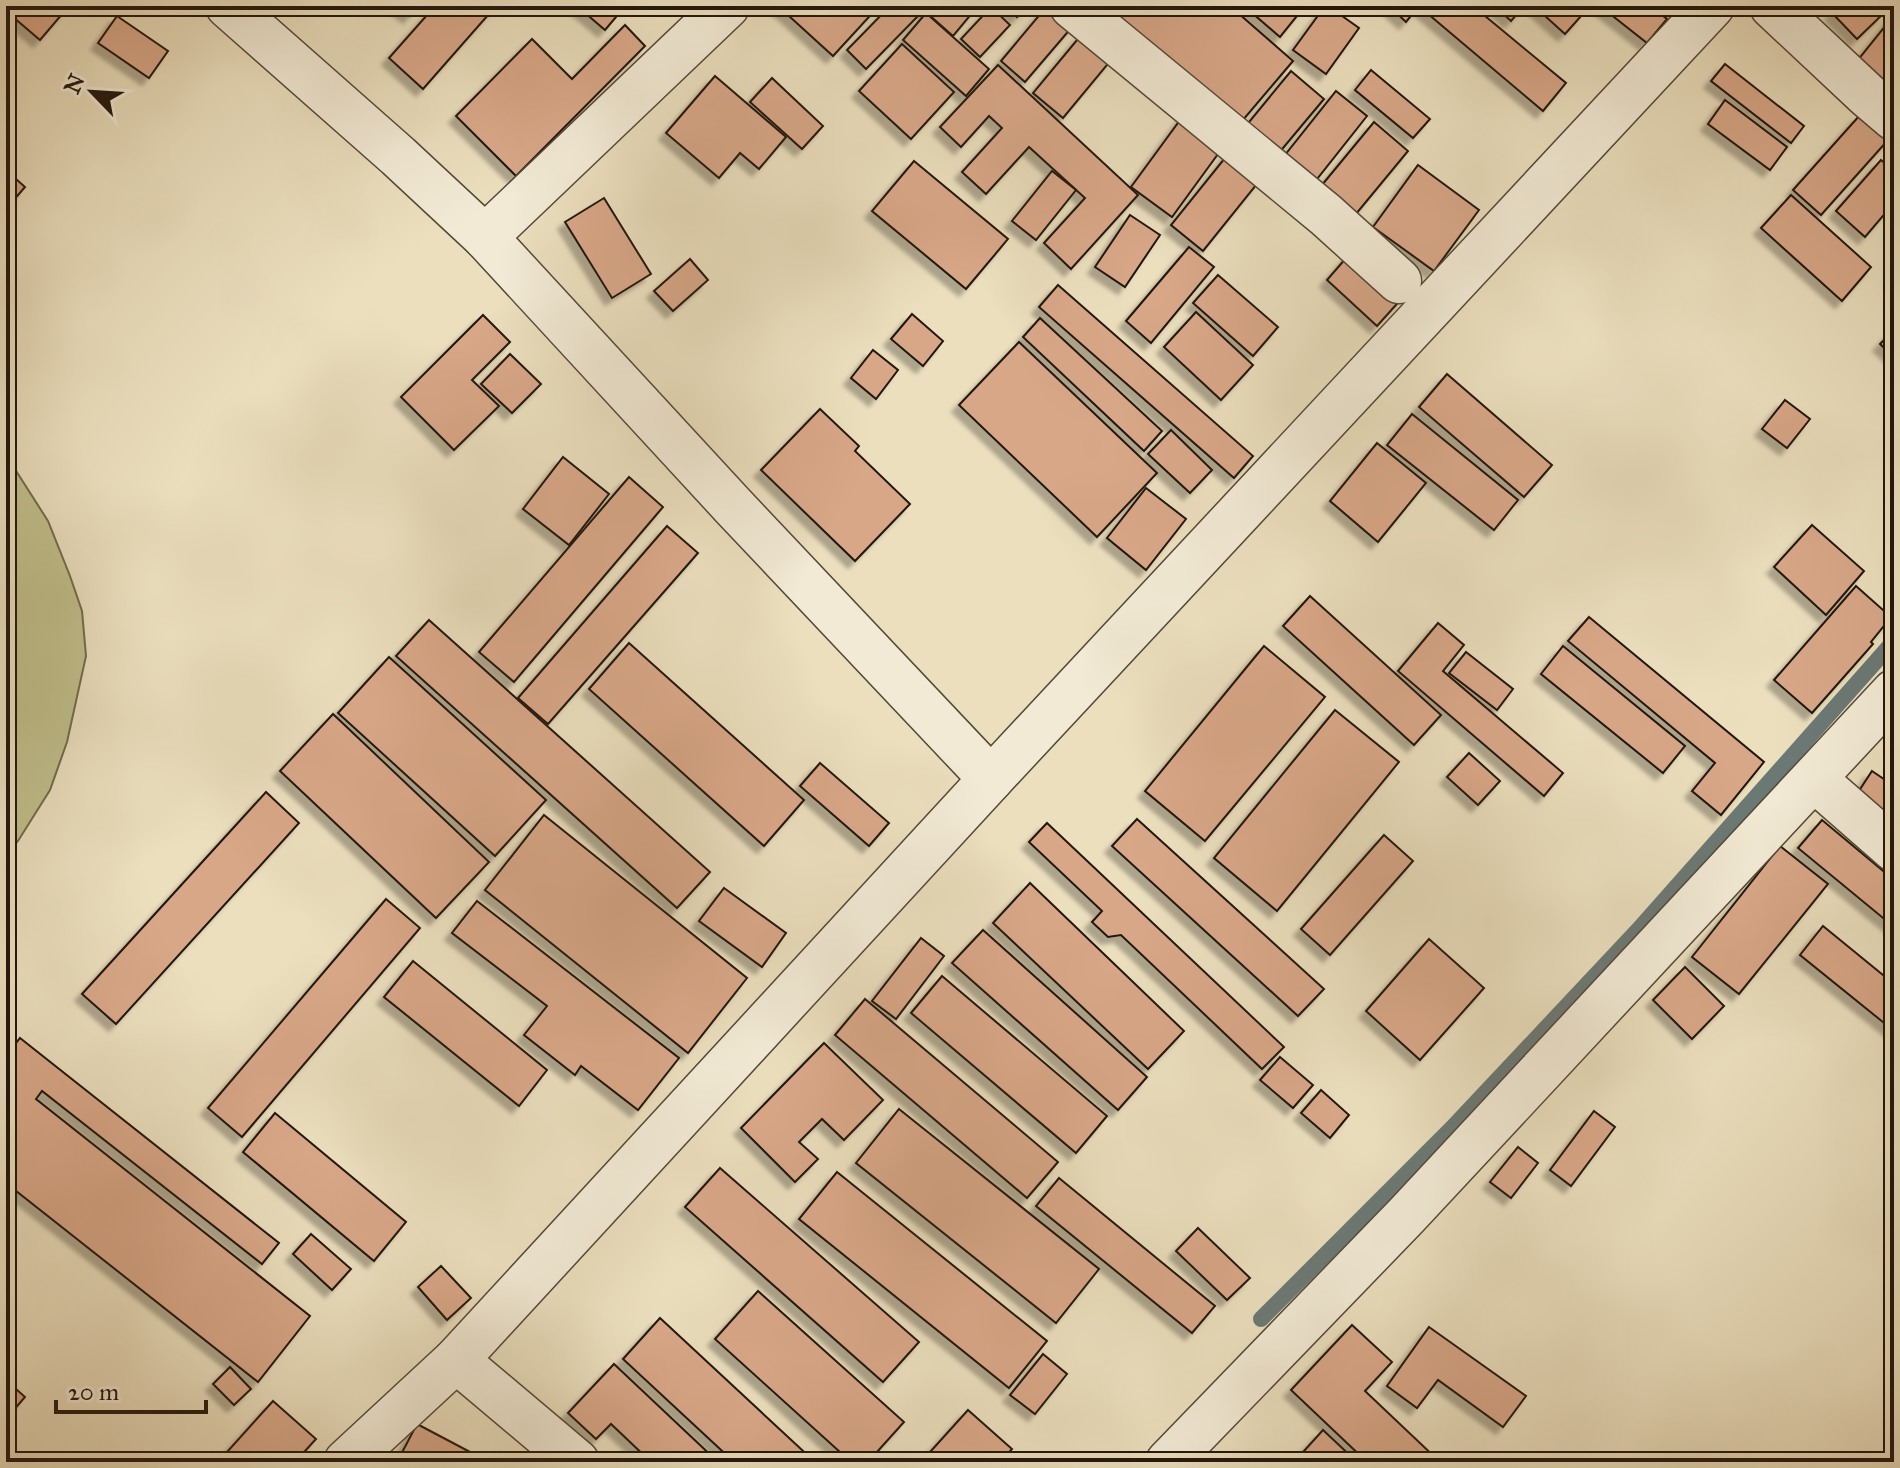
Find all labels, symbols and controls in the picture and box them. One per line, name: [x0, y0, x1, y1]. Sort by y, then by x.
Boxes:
north arrow: [52, 52, 132, 132]
text: N: [58, 69, 91, 98]
scale bar: [56, 1364, 206, 1414]
text: 20 m: [68, 1377, 119, 1407]

